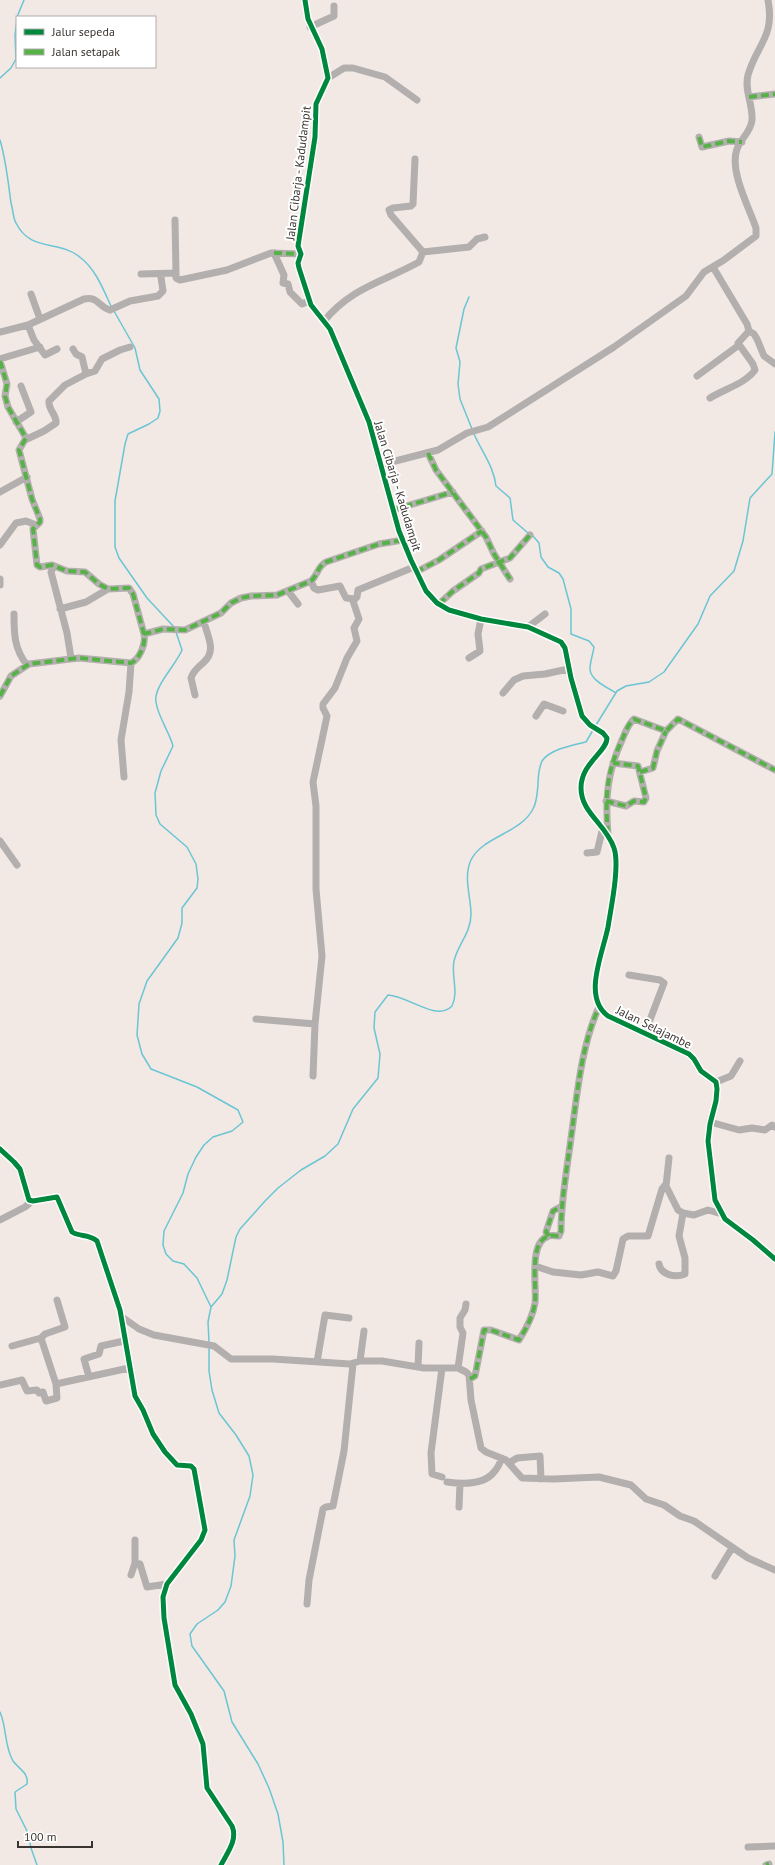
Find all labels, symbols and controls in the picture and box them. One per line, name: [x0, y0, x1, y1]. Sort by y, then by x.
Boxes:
legend: [16, 16, 156, 68]
text: Jalur sepeda: [51, 24, 115, 39]
text: Jalan setapak: [51, 44, 120, 59]
street label: Jalan Cibarja - Kadudampit: [282, 105, 314, 242]
street label: Jalan Cibarja - Kadudampit: [371, 418, 425, 553]
street label: Jalan Selajambe: [613, 1002, 694, 1052]
scale bar: [18, 1823, 92, 1849]
text: 100 m: [24, 1829, 57, 1844]

